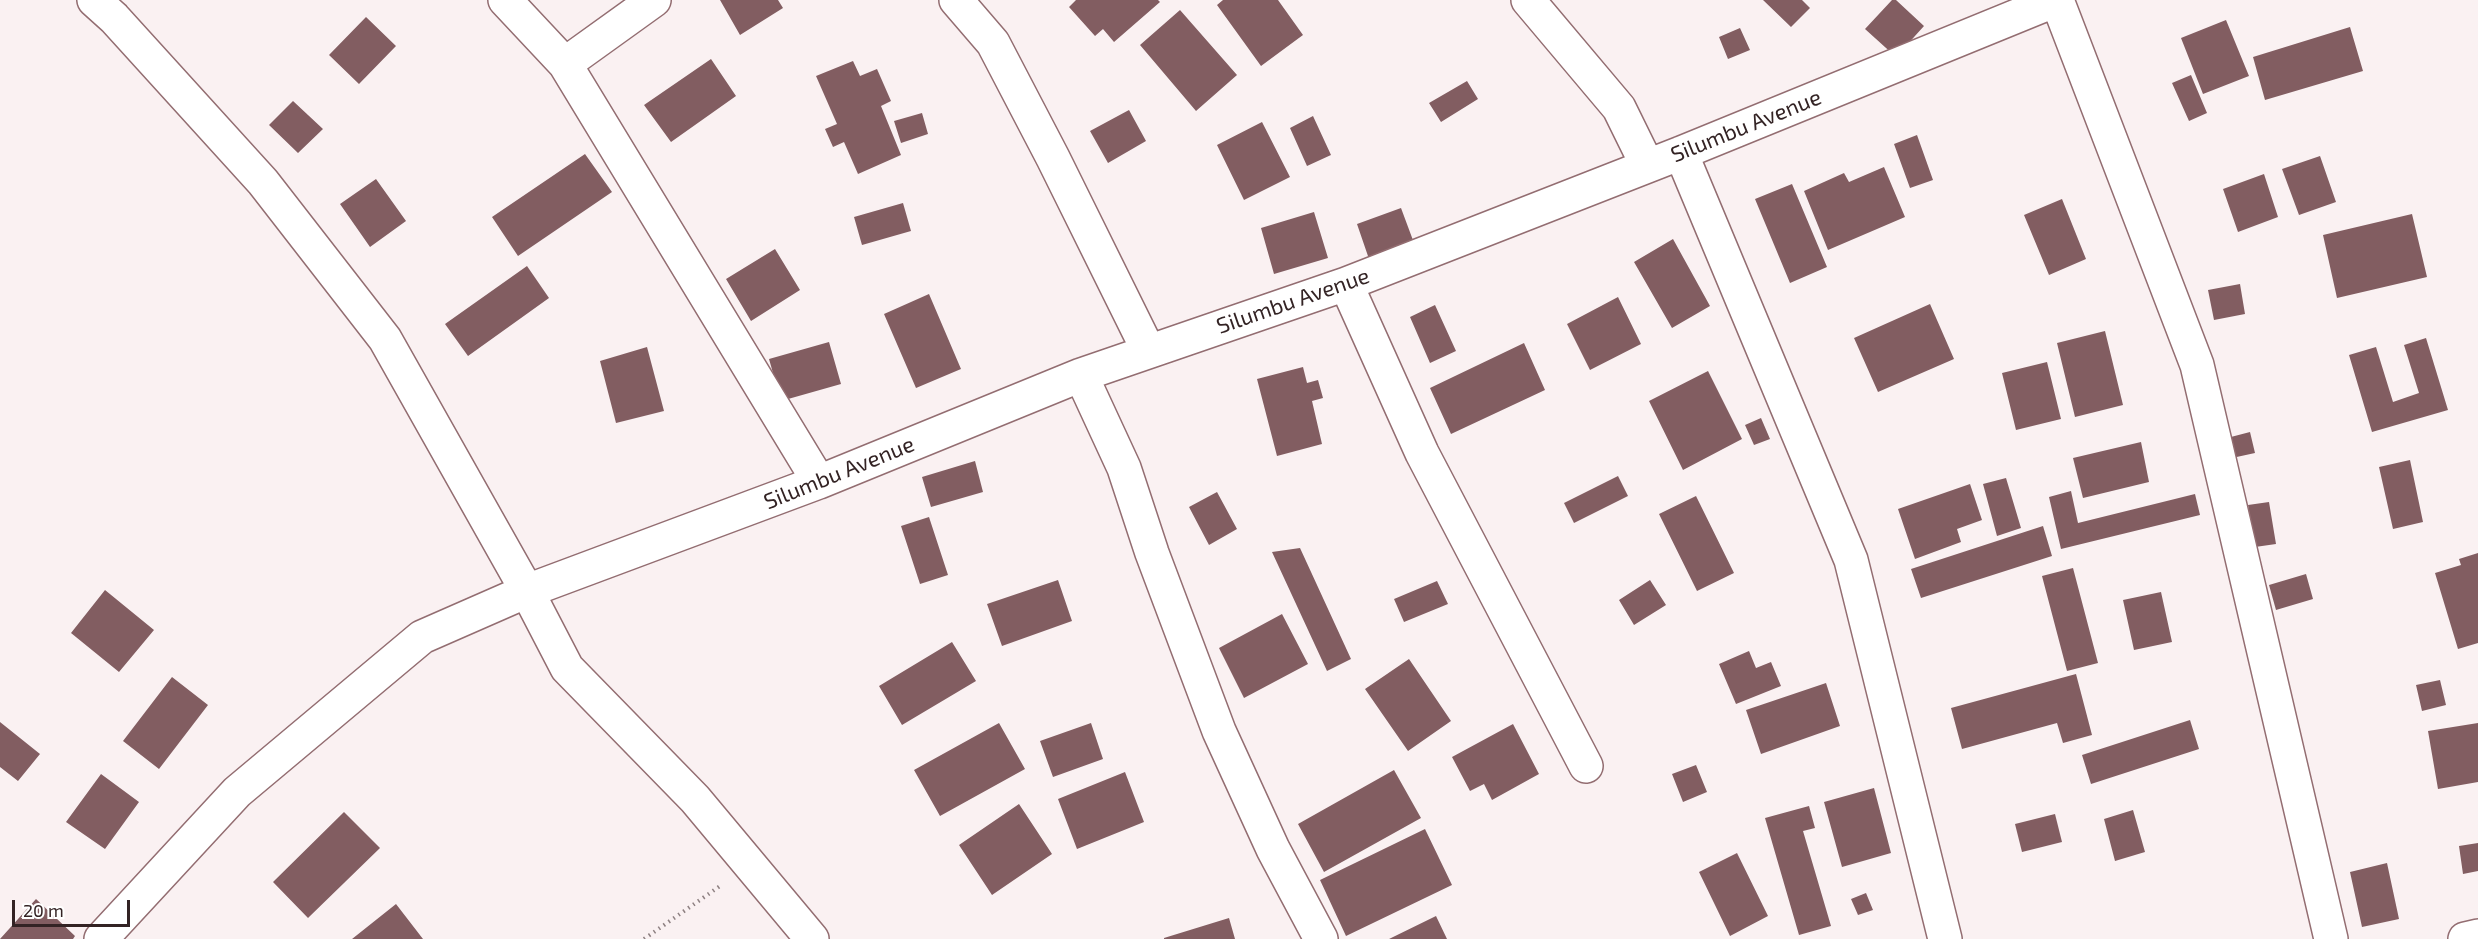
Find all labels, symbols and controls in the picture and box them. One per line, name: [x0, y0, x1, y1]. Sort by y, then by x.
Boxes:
street label: Silumbu Avenue: [1667, 84, 1825, 168]
street label: Silumbu Avenue: [1213, 262, 1373, 340]
street label: Silumbu Avenue: [760, 431, 918, 515]
scale bar: [15, 888, 134, 926]
text: 20 m: [23, 899, 64, 921]

